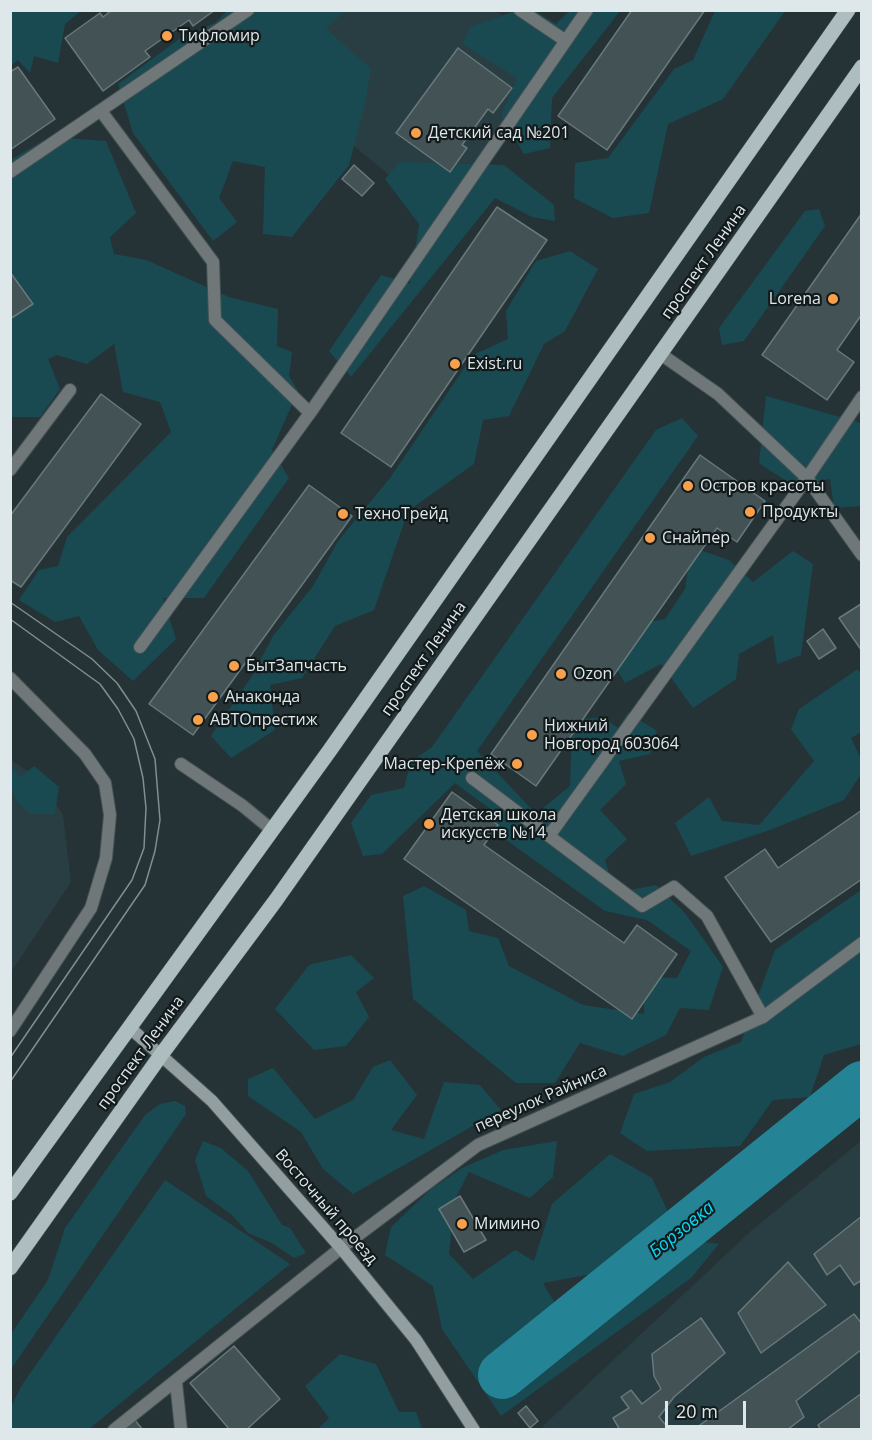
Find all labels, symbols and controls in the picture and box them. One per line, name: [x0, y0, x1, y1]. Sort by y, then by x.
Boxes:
place label: Тифломир: [179, 26, 260, 46]
marker: Тифломир: [160, 29, 174, 43]
place label: Детский сад №201: [428, 123, 570, 143]
marker: Детский сад №201: [409, 126, 423, 140]
street label: проспект Ленина: [657, 201, 751, 323]
place label: Lorena: [769, 289, 821, 309]
marker: Lorena: [826, 292, 840, 306]
place label: Exist.ru: [467, 354, 522, 374]
marker: Exist.ru: [448, 357, 462, 371]
place label: Остров красоты: [700, 476, 824, 496]
marker: Остров красоты: [681, 479, 695, 493]
place label: Продукты: [762, 502, 838, 522]
place label: ТехноТрейд: [355, 504, 448, 524]
marker: Продукты: [743, 505, 757, 519]
marker: ТехноТрейд: [336, 507, 350, 521]
place label: Снайпер: [662, 528, 730, 548]
marker: Снайпер: [643, 531, 657, 545]
street label: проспект Ленина: [377, 598, 471, 720]
place label: БытЗапчасть: [246, 656, 347, 676]
marker: БытЗапчасть: [227, 659, 241, 673]
place label: Ozon: [573, 664, 612, 684]
marker: Ozon: [554, 667, 568, 681]
place label: Анаконда: [225, 687, 300, 707]
marker: Анаконда: [206, 690, 220, 704]
place label: АВТОпрестиж: [210, 710, 318, 730]
marker: АВТОпрестиж: [191, 713, 205, 727]
place label: Нижний Новгород 603064: [544, 716, 679, 754]
marker: Нижний Новгород 603064: [525, 728, 539, 742]
place label: Мастер-Крепёж: [383, 754, 505, 774]
marker: Мастер-Крепёж: [510, 757, 524, 771]
place label: Детская школа искусств №14: [441, 805, 556, 843]
marker: Детская школа искусств №14: [422, 817, 436, 831]
street label: проспект Ленина: [93, 993, 189, 1113]
street label: переулок Райниса: [472, 1061, 610, 1137]
street label: Восточный проезд: [271, 1145, 381, 1269]
water label: Борзовка: [645, 1197, 719, 1263]
place label: Мимино: [474, 1214, 540, 1234]
marker: Мимино: [455, 1217, 469, 1231]
scale bar: [668, 1389, 749, 1427]
text: 20 m: [676, 1399, 718, 1423]

